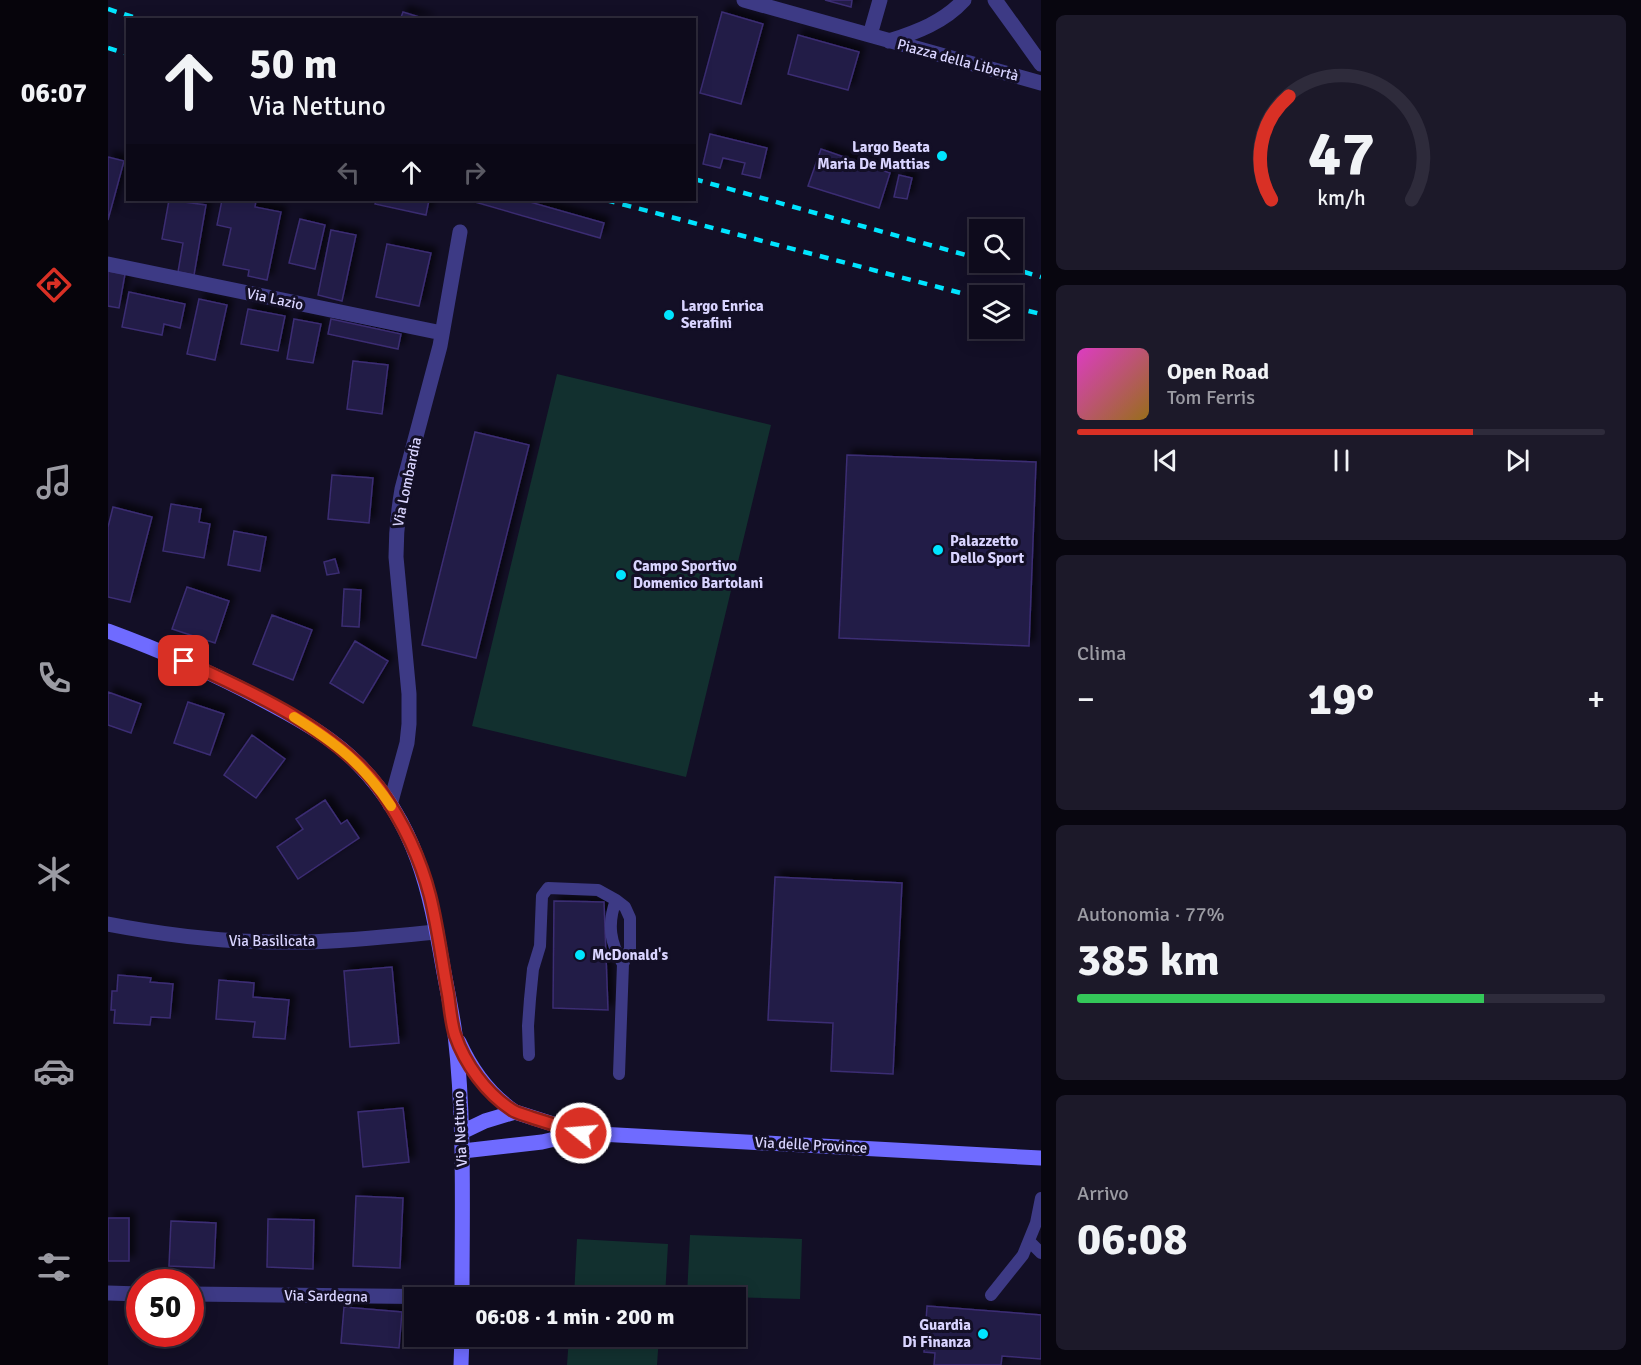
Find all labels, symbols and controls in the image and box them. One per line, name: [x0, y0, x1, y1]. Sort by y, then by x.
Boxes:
street label: Piazza della Libertà: [895, 35, 1021, 85]
text: 50 m: [249, 39, 338, 90]
icon: ahead: [150, 42, 228, 120]
text: 06:07: [21, 77, 87, 110]
text: Via Nettuno: [249, 90, 386, 123]
text: 47: [1307, 115, 1375, 192]
place label: Largo Beata Maria De Mattias: [817, 138, 930, 173]
marker: Largo Beata Maria De Mattias: [935, 149, 949, 163]
icon: left: [332, 156, 365, 189]
icon: ahead: [395, 156, 428, 189]
icon: right: [458, 156, 491, 189]
text: km/h: [1317, 185, 1365, 211]
map controls: [969, 219, 1023, 339]
button: search: [969, 219, 1023, 273]
icon: directions: [33, 264, 75, 306]
street label: Via Lazio: [245, 284, 305, 314]
button: layers: [969, 285, 1023, 339]
place label: Largo Enrica Serafini: [681, 297, 764, 332]
marker: Largo Enrica Serafini: [662, 308, 676, 322]
text: Open Road: [1167, 358, 1269, 385]
text: Tom Ferris: [1167, 385, 1255, 410]
street label: Via Lombardia: [389, 435, 425, 529]
icon: previous: [1149, 444, 1182, 477]
icon: pause: [1325, 444, 1358, 477]
icon: next: [1501, 444, 1534, 477]
icon: music: [33, 461, 75, 503]
place label: Palazzetto Dello Sport: [950, 532, 1024, 567]
marker: Palazzetto Dello Sport: [931, 543, 945, 557]
place label: Campo Sportivo Domenico Bartolani: [633, 557, 763, 592]
marker: Campo Sportivo Domenico Bartolani: [614, 568, 628, 582]
pin: [158, 635, 209, 686]
text: Clima: [1077, 641, 1126, 666]
icon: arrive: [167, 644, 200, 677]
icon: phone: [33, 657, 75, 699]
text: 19°: [1308, 672, 1374, 727]
text: −: [1077, 679, 1095, 720]
text: +: [1587, 679, 1605, 720]
icon: climate: [33, 853, 75, 895]
text: Autonomia · 77%: [1077, 902, 1225, 927]
street label: Via Basilicata: [229, 932, 315, 950]
text: 385 km: [1077, 933, 1220, 988]
place label: McDonald's: [592, 946, 669, 964]
marker: McDonald's: [573, 948, 587, 962]
icon: car: [33, 1050, 75, 1092]
street label: Via Nettuno: [449, 1090, 471, 1167]
position arrow: [549, 1101, 613, 1165]
street label: Via delle Province: [754, 1133, 868, 1157]
text: Arrivo: [1077, 1181, 1129, 1206]
text: 06:08: [1077, 1212, 1187, 1267]
icon: filters: [33, 1246, 75, 1288]
speed limit sign: 50: [126, 1269, 204, 1347]
street label: Via Sardegna: [284, 1286, 368, 1306]
text: 06:08 · 1 min · 200 m: [475, 1303, 675, 1330]
place label: Guardia Di Finanza: [902, 1316, 971, 1351]
marker: Guardia Di Finanza: [976, 1327, 990, 1341]

